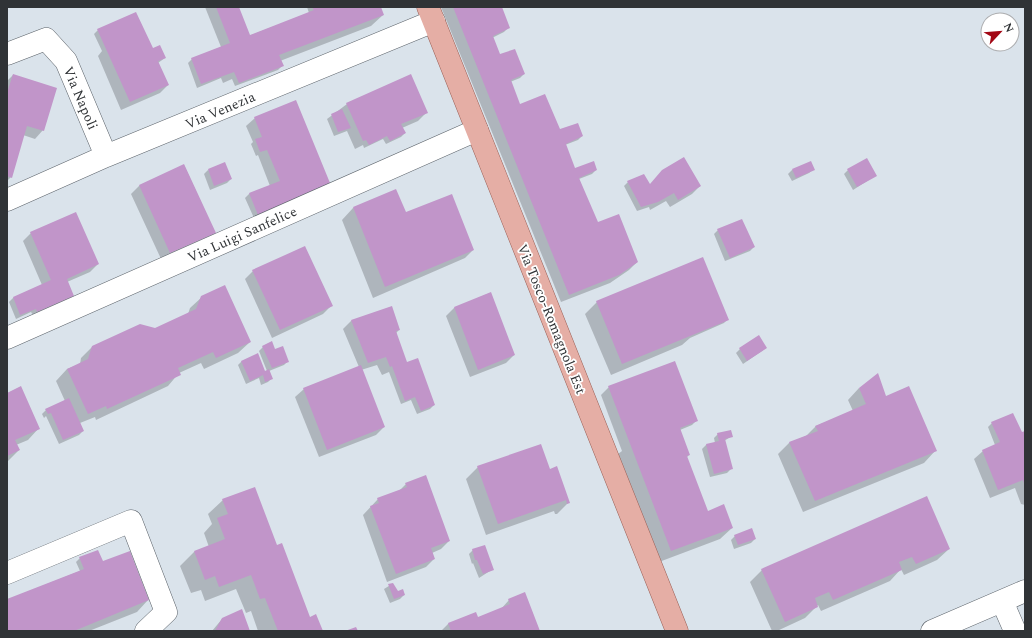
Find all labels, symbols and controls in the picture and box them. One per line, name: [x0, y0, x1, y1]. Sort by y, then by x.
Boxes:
north arrow: [980, 12, 1020, 52]
text: N: [999, 20, 1018, 36]
street label: Via Napoli: [58, 63, 103, 133]
street label: Via Venezia: [182, 86, 259, 135]
street label: Via Luigi Sanfelice: [184, 201, 301, 268]
street label: Via Tosco-Romagnola Est: [512, 241, 591, 397]

